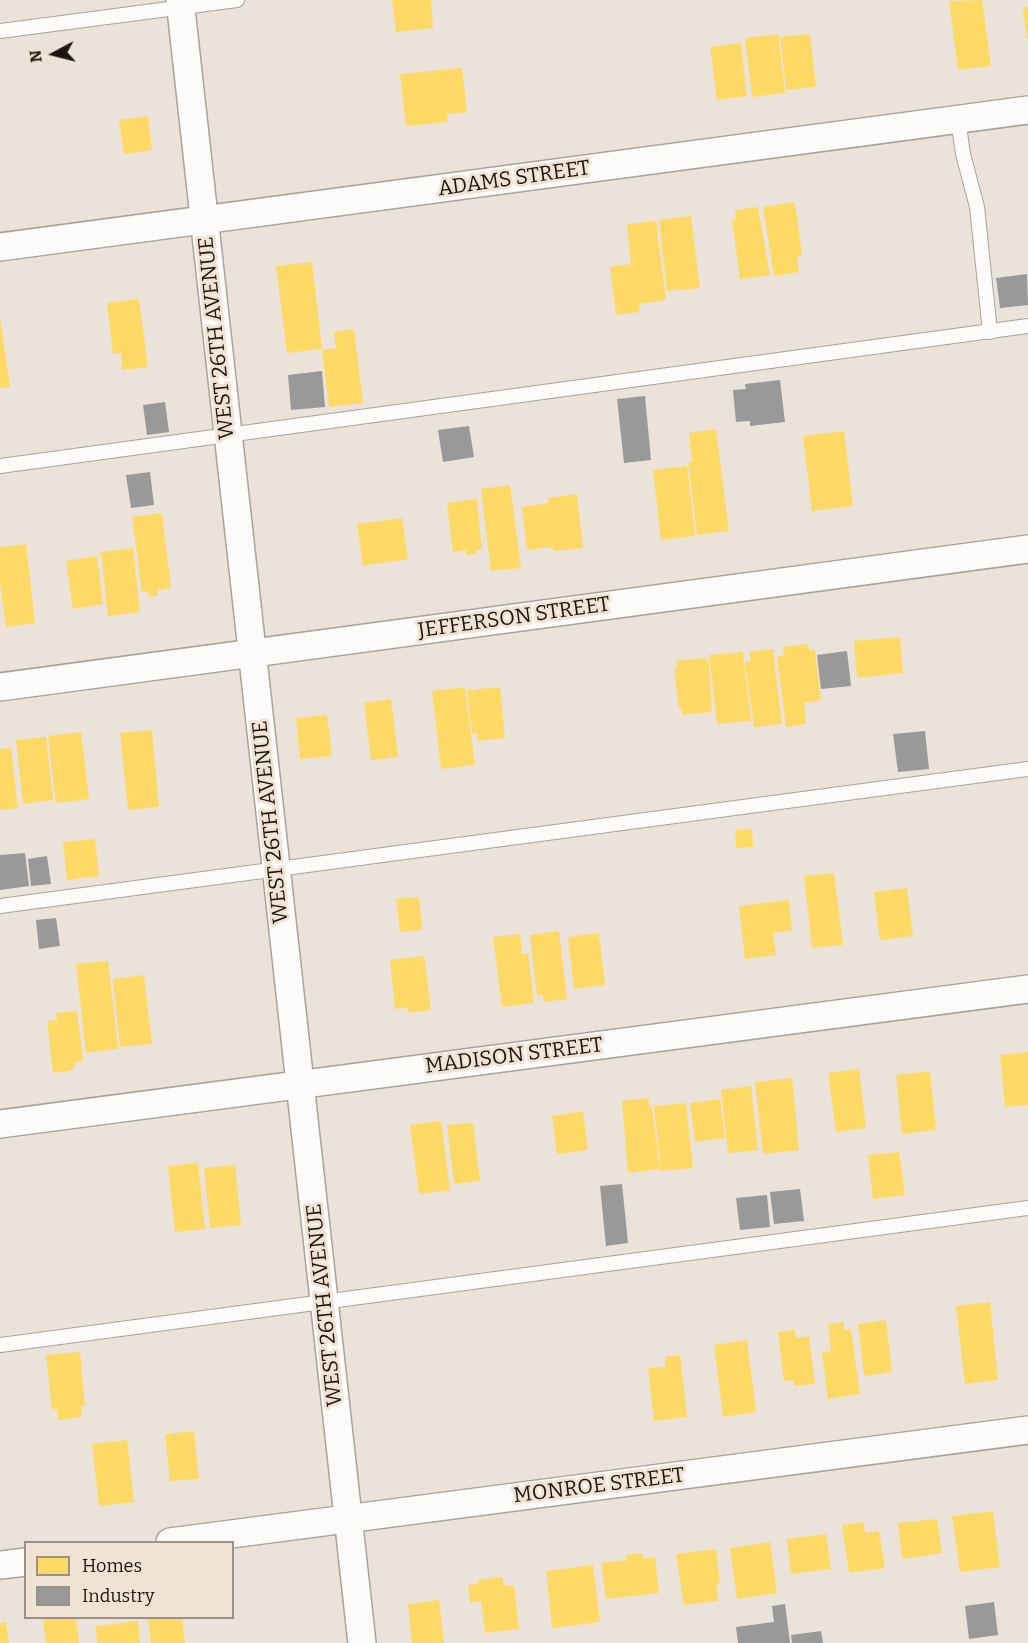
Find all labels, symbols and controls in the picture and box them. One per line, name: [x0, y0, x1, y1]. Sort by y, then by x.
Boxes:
north arrow: [24, 24, 84, 84]
text: N: [25, 49, 46, 64]
street label: ADAMS STREET: [436, 156, 592, 202]
street label: WEST 26TH AVENUE: [194, 235, 240, 441]
street label: JEFFERSON STREET: [416, 592, 612, 644]
street label: WEST 26TH AVENUE: [248, 719, 294, 925]
street label: MADISON STREET: [424, 1033, 604, 1079]
street label: WEST 26TH AVENUE: [302, 1202, 348, 1408]
street label: MONROE STREET: [512, 1463, 686, 1509]
legend: [24, 1541, 234, 1619]
text: Homes: [82, 1555, 142, 1577]
text: Industry: [82, 1585, 154, 1607]

